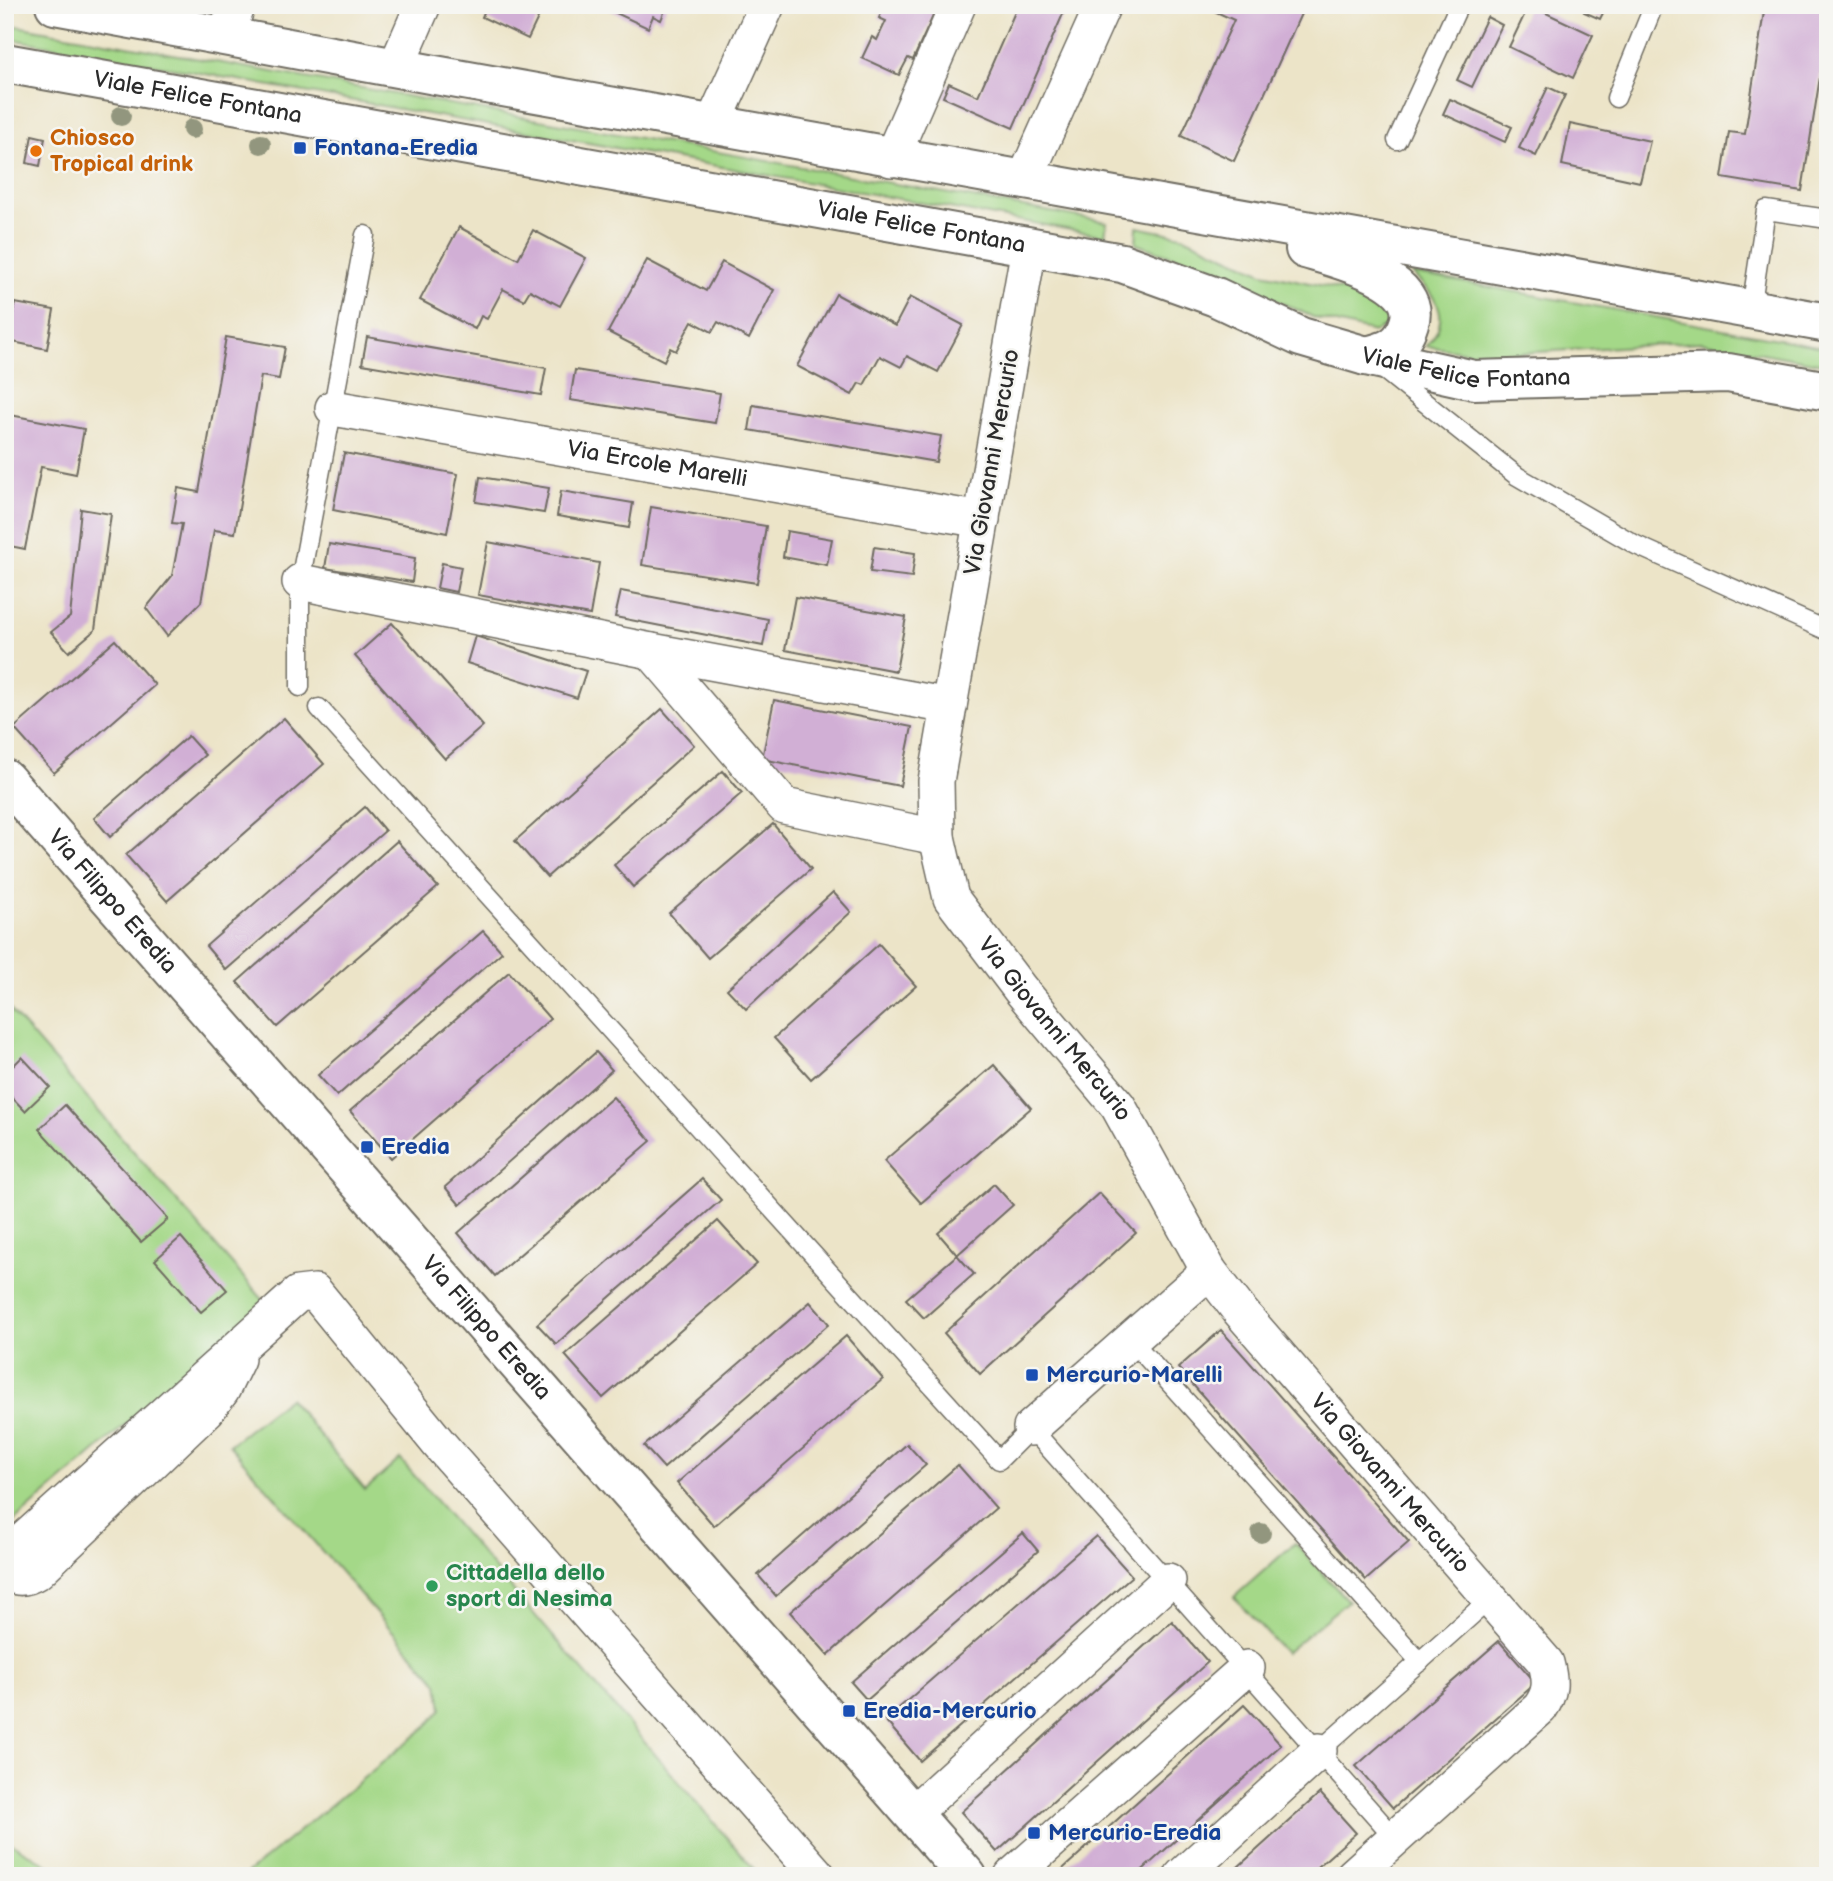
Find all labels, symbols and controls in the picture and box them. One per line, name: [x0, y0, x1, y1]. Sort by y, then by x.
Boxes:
street label: Viale Felice Fontana: [91, 65, 304, 130]
place label: Chiosco Tropical drink: [50, 124, 193, 178]
place label: Fontana-Eredia: [314, 134, 478, 162]
marker: Fontana-Eredia: [292, 140, 308, 156]
marker: Chiosco Tropical drink: [28, 143, 44, 159]
street label: Viale Felice Fontana: [815, 195, 1028, 259]
street label: Viale Felice Fontana: [1359, 341, 1571, 395]
street label: Via Giovanni Mercurio: [958, 347, 1026, 577]
street label: Via Ercole Marelli: [565, 435, 749, 493]
street label: Via Filippo Eredia: [42, 824, 183, 979]
street label: Via Giovanni Mercurio: [972, 932, 1138, 1126]
place label: Eredia: [381, 1133, 450, 1161]
marker: Eredia: [359, 1139, 375, 1155]
street label: Via Filippo Eredia: [416, 1250, 557, 1406]
place label: Mercurio-Marelli: [1046, 1361, 1223, 1389]
marker: Mercurio-Marelli: [1024, 1367, 1040, 1383]
street label: Via Giovanni Mercurio: [1304, 1388, 1476, 1579]
place label: Cittadella dello sport di Nesima: [446, 1559, 613, 1613]
marker: Cittadella dello sport di Nesima: [424, 1578, 440, 1594]
place label: Eredia-Mercurio: [863, 1697, 1037, 1725]
marker: Eredia-Mercurio: [841, 1703, 857, 1719]
place label: Mercurio-Eredia: [1048, 1819, 1222, 1847]
marker: Mercurio-Eredia: [1026, 1825, 1042, 1841]

